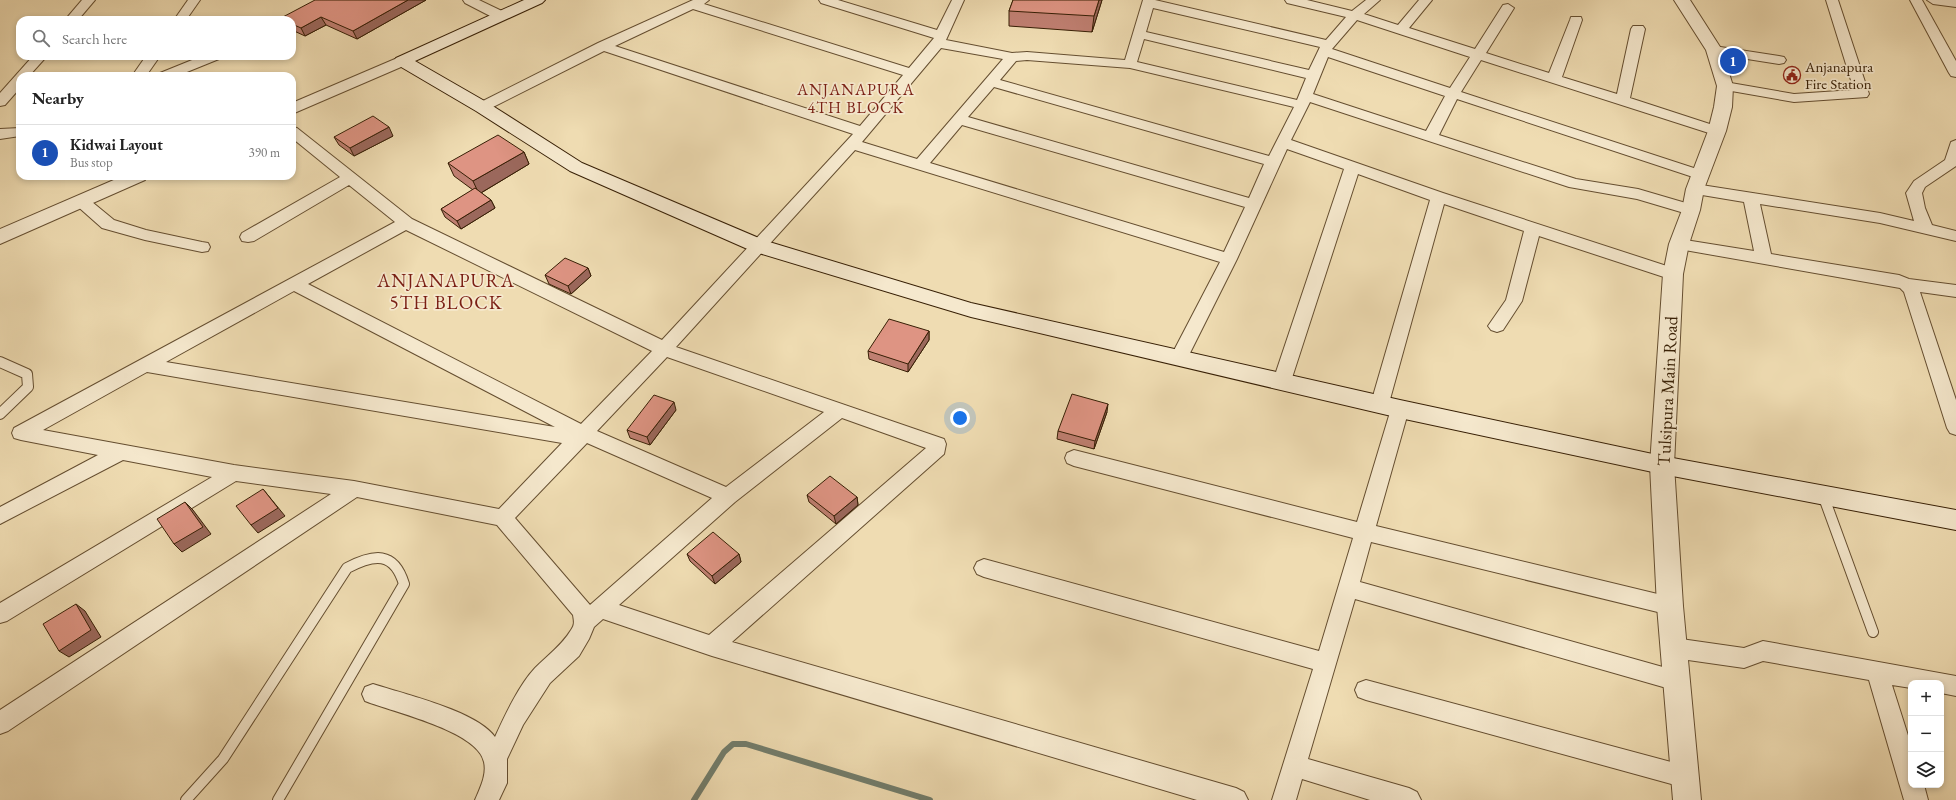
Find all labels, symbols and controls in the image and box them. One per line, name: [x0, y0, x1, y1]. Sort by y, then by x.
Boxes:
search box: [16, 16, 296, 60]
icon: search: [30, 27, 52, 49]
text: Search here: [62, 29, 127, 48]
pin: 1: [1720, 46, 1746, 76]
place label: Anjanapura Fire Station: [1804, 57, 1873, 93]
public building icon: Anjanapura Fire Station: [1782, 65, 1802, 85]
district label: ANJANAPURA 4TH BLOCK: [796, 79, 915, 118]
text: Nearby: [32, 87, 84, 109]
text: Kidwai Layout: [70, 135, 163, 154]
text: 1: [42, 144, 48, 161]
text: 390 m: [249, 144, 280, 161]
text: Bus stop: [70, 154, 113, 171]
district label: ANJANAPURA 5TH BLOCK: [376, 268, 515, 315]
street label: Tulsipura Main Road: [1652, 315, 1682, 466]
your location: [950, 408, 970, 428]
map controls: [1908, 680, 1944, 788]
button: +: [1908, 680, 1944, 716]
button: −: [1908, 716, 1944, 752]
button: layers: [1908, 752, 1944, 788]

